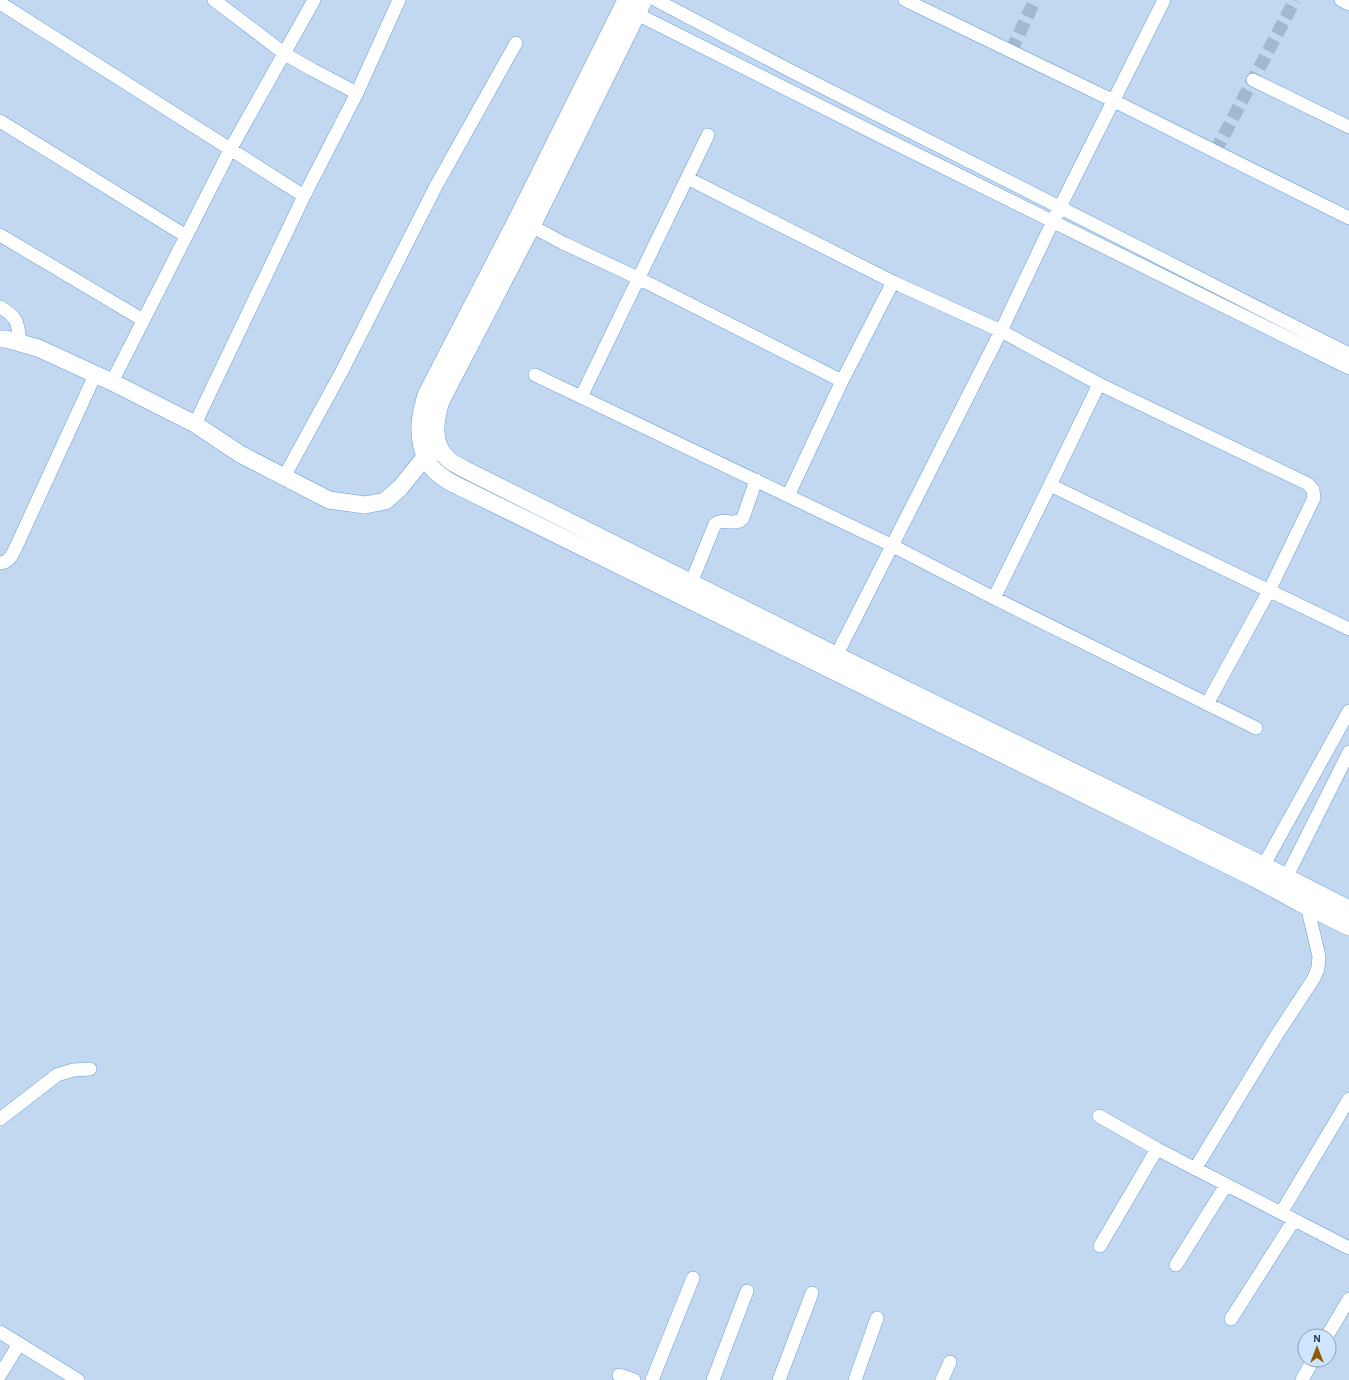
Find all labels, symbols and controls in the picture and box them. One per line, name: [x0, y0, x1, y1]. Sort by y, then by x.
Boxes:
north arrow: [1297, 1328, 1337, 1368]
text: N: [1313, 1333, 1321, 1344]

